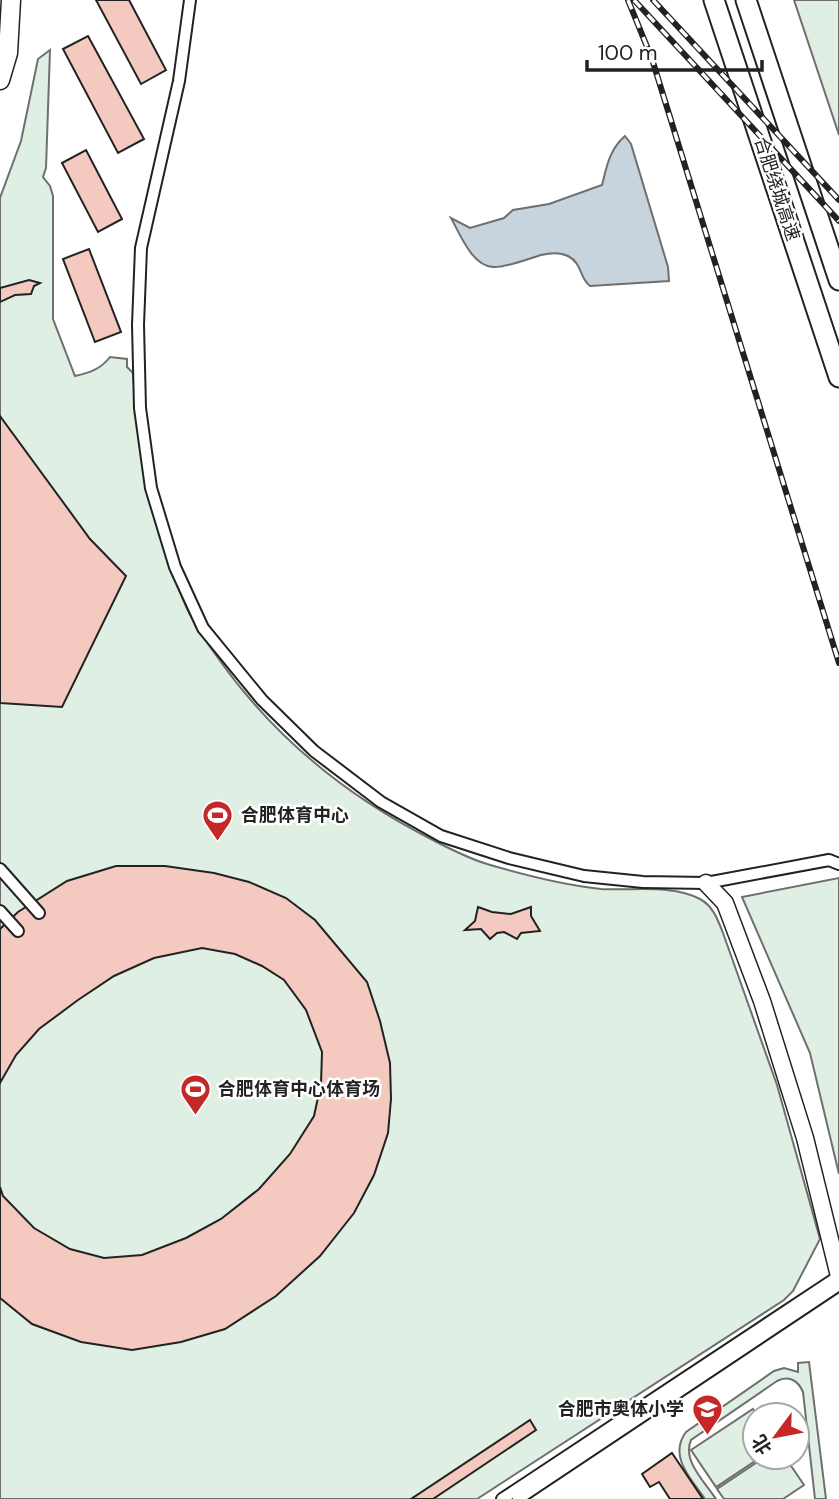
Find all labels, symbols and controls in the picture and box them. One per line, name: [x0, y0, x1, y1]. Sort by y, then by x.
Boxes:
scale bar: [587, 28, 762, 72]
text: 100 m: [598, 39, 658, 67]
street label: 合肥绕城高速: [749, 134, 805, 244]
sports icon: 合肥体育中心: [201, 798, 235, 842]
place label: 合肥体育中心: [241, 803, 349, 827]
sports icon: 合肥体育中心体育场: [178, 1072, 212, 1116]
place label: 合肥体育中心体育场: [218, 1077, 380, 1101]
school or university icon: 合肥市奥体小学: [690, 1392, 724, 1436]
place label: 合肥市奥体小学: [558, 1397, 684, 1421]
north arrow: [741, 1401, 811, 1471]
text: 北: [746, 1430, 778, 1459]

